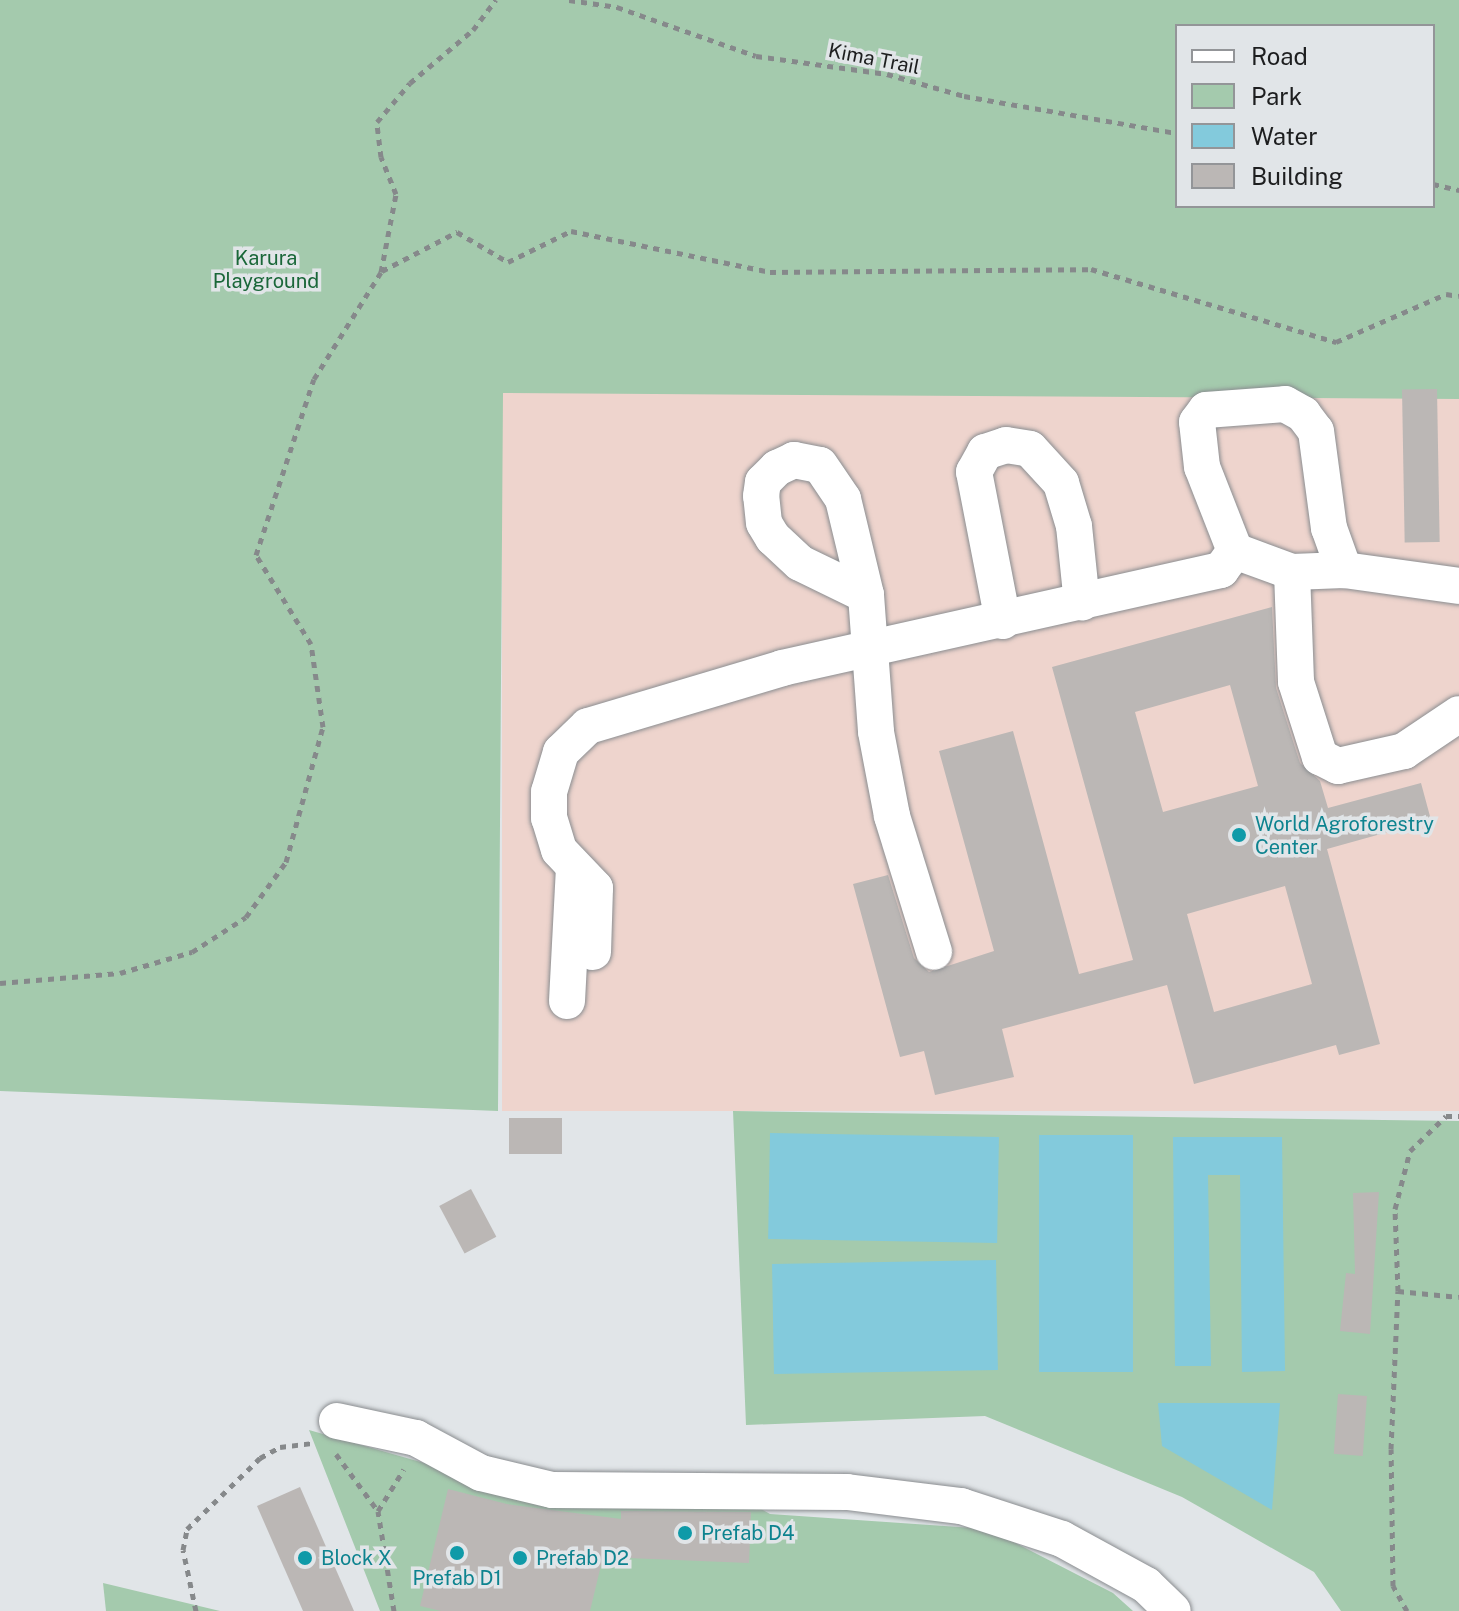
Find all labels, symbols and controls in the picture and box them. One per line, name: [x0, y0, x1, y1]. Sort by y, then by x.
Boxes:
legend: [1175, 24, 1435, 208]
street label: Kima Trail: [826, 38, 922, 80]
text: Road: [1251, 42, 1308, 70]
text: Park: [1251, 82, 1302, 110]
text: Water: [1251, 122, 1318, 150]
text: Building: [1251, 162, 1343, 190]
park label: Karura Playground: [213, 246, 319, 293]
place label: World Agroforestry Center: [1255, 812, 1434, 859]
marker: World Agroforestry Center: [1230, 826, 1248, 844]
place label: Prefab D4: [701, 1521, 795, 1545]
marker: Prefab D4: [676, 1524, 694, 1542]
marker: Prefab D1: [448, 1544, 466, 1562]
place label: Block X: [321, 1546, 392, 1570]
place label: Prefab D2: [536, 1546, 629, 1570]
marker: Block X: [296, 1549, 314, 1567]
marker: Prefab D2: [511, 1549, 529, 1567]
place label: Prefab D1: [412, 1566, 502, 1590]

